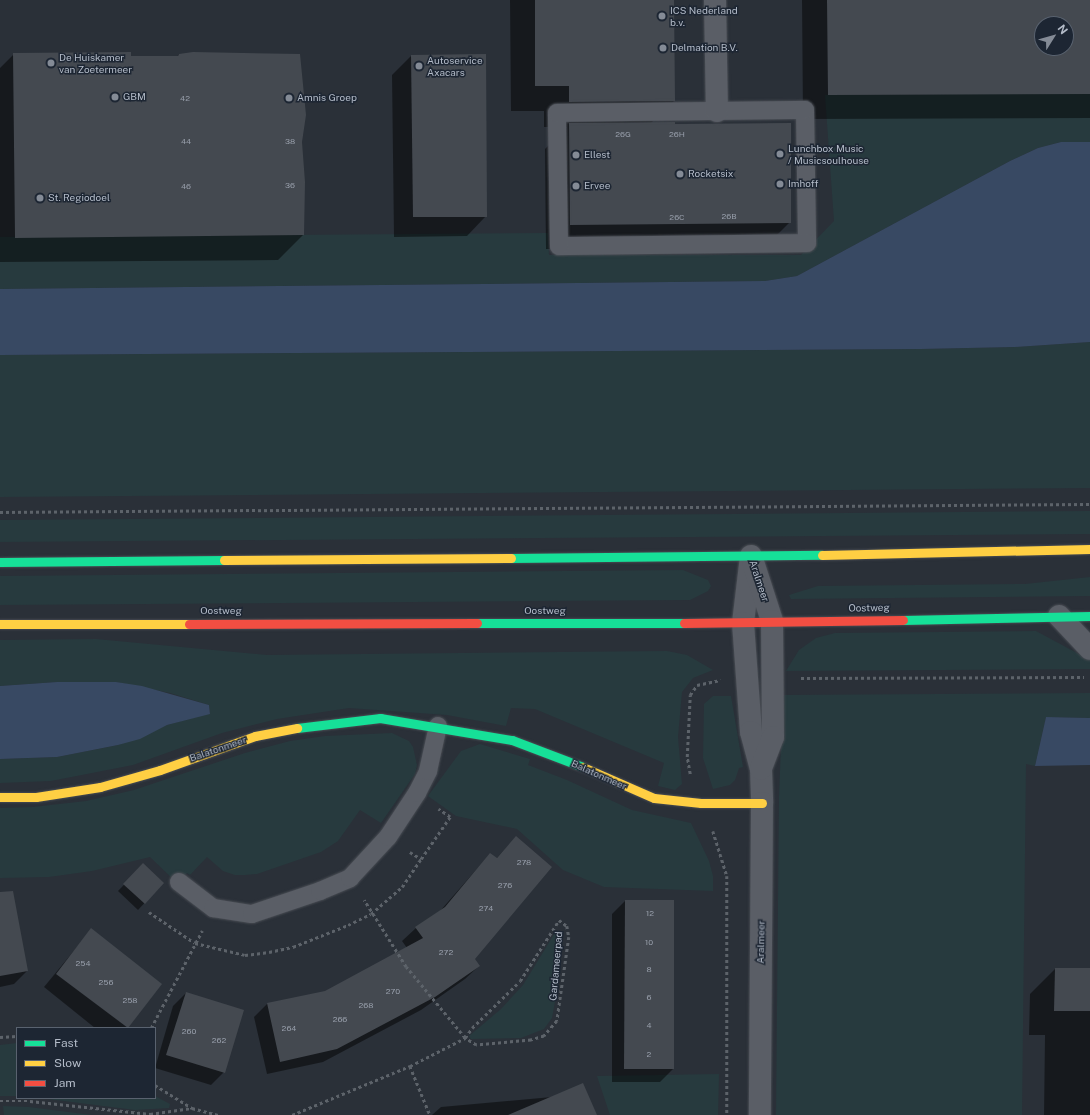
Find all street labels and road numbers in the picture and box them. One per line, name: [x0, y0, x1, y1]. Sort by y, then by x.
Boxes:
street label: Aralmeer: [747, 559, 771, 603]
street label: Oostweg: [848, 602, 890, 614]
street label: Oostweg: [200, 605, 242, 617]
street label: Oostweg: [524, 605, 566, 617]
street label: Balatonmeer: [188, 734, 248, 764]
street label: Balatonmeer: [569, 757, 629, 793]
street label: Aralmeer: [755, 920, 767, 964]
street label: Gardameerpad: [547, 931, 565, 1001]

